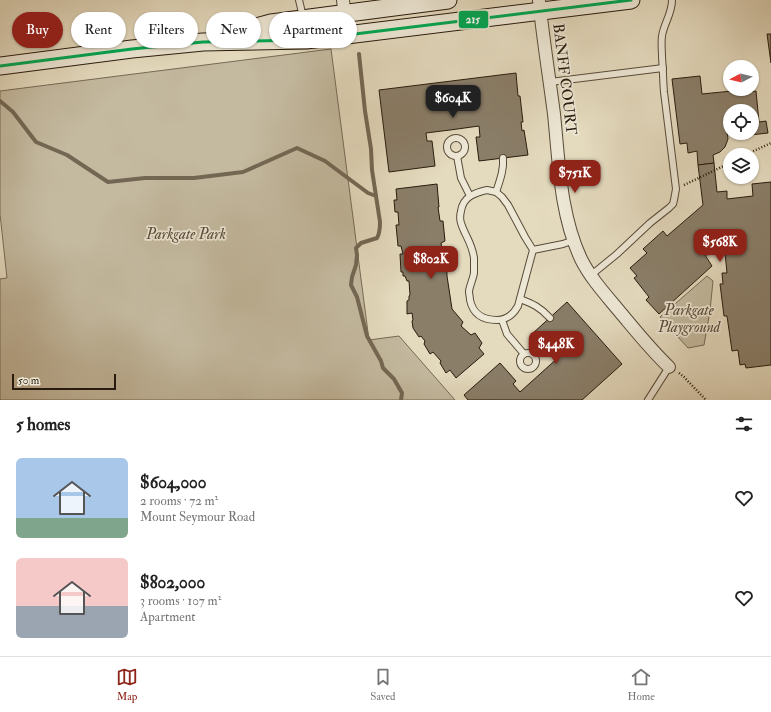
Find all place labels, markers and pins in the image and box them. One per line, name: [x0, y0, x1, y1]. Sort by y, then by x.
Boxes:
pin: $604K: [425, 85, 481, 119]
pin: $751K: [547, 160, 603, 194]
pin: $568K: [692, 229, 748, 263]
pin: $802K: [403, 246, 459, 280]
pin: $448K: [528, 331, 584, 365]

